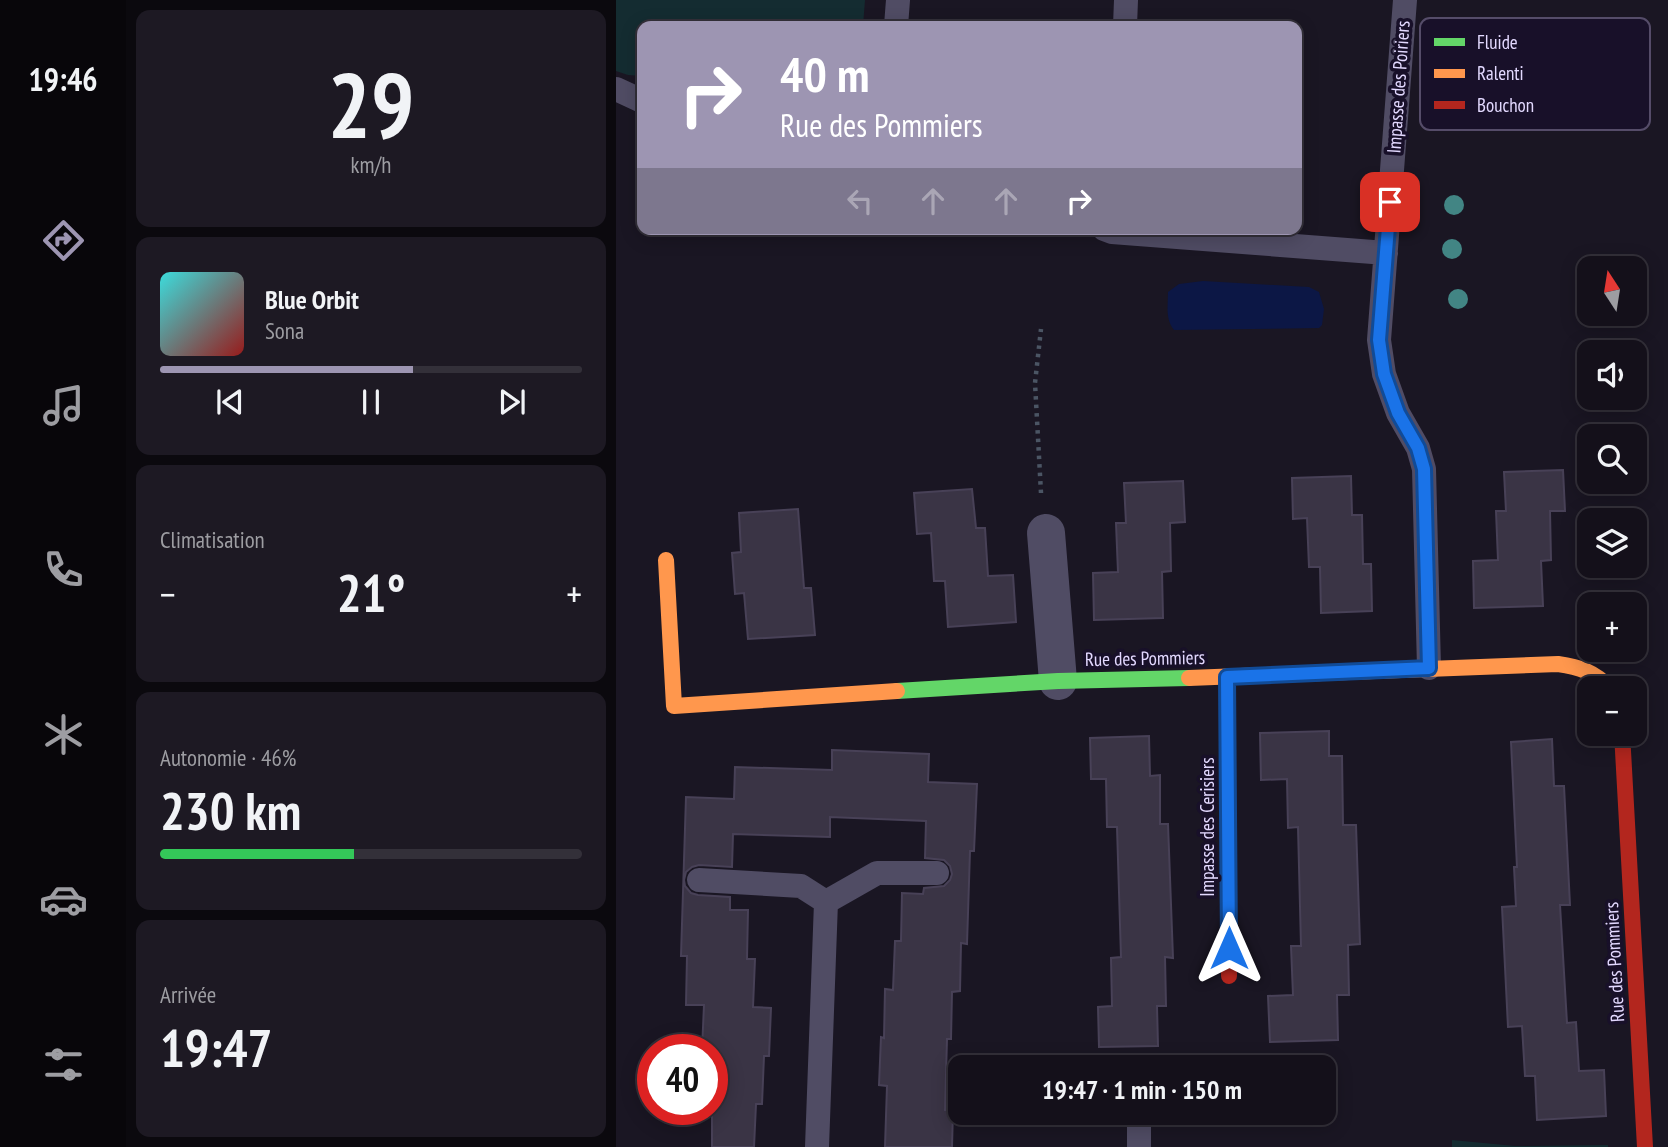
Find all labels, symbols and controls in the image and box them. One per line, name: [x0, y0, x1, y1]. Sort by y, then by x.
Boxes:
legend: [1420, 18, 1650, 130]
street label: Impasse des Poiriers: [1381, 20, 1415, 154]
text: Fluide: [1477, 30, 1518, 54]
text: 40 m: [780, 42, 869, 106]
text: 29: [328, 45, 415, 163]
icon: right: [665, 49, 756, 140]
text: 19:46: [28, 58, 98, 100]
text: Ralenti: [1477, 61, 1524, 85]
text: Bouchon: [1477, 93, 1534, 117]
text: Rue des Pommiers: [780, 104, 983, 146]
text: km/h: [351, 150, 391, 179]
pin: [1360, 172, 1420, 232]
icon: left: [841, 182, 879, 220]
icon: ahead: [914, 182, 952, 220]
icon: ahead: [987, 182, 1025, 220]
icon: right: [1060, 182, 1098, 220]
icon: arrive: [1371, 183, 1409, 221]
icon: directions: [39, 216, 88, 265]
north arrow: [1577, 256, 1647, 326]
map controls: [1577, 256, 1647, 746]
text: Blue Orbit: [265, 283, 359, 316]
text: Sona: [265, 316, 304, 345]
button: sound: [1577, 340, 1647, 410]
icon: music: [39, 381, 88, 430]
icon: previous: [211, 383, 249, 421]
icon: pause: [352, 383, 390, 421]
icon: next: [493, 383, 531, 421]
button: search: [1577, 424, 1647, 494]
button: layers: [1577, 508, 1647, 578]
text: Climatisation: [160, 525, 265, 554]
icon: phone: [39, 545, 88, 594]
text: 21°: [337, 559, 405, 626]
text: −: [160, 569, 176, 618]
text: +: [566, 569, 582, 618]
button: +: [1577, 592, 1647, 662]
street label: Rue des Pommiers: [1085, 645, 1205, 671]
button: −: [1577, 676, 1647, 746]
icon: climate: [39, 710, 88, 759]
text: Autonomie · 46%: [160, 743, 296, 772]
street label: Impasse des Cerisiers: [1195, 757, 1219, 897]
text: 230 km: [160, 777, 301, 844]
icon: car: [39, 875, 88, 924]
street label: Rue des Pommiers: [1599, 901, 1629, 1023]
position arrow: [1192, 911, 1266, 985]
text: Arrivée: [160, 980, 216, 1009]
text: 19:47: [160, 1014, 272, 1081]
speed limit sign: 40: [637, 1034, 728, 1125]
icon: filters: [39, 1040, 88, 1089]
text: 19:47 · 1 min · 150 m: [1042, 1073, 1242, 1106]

